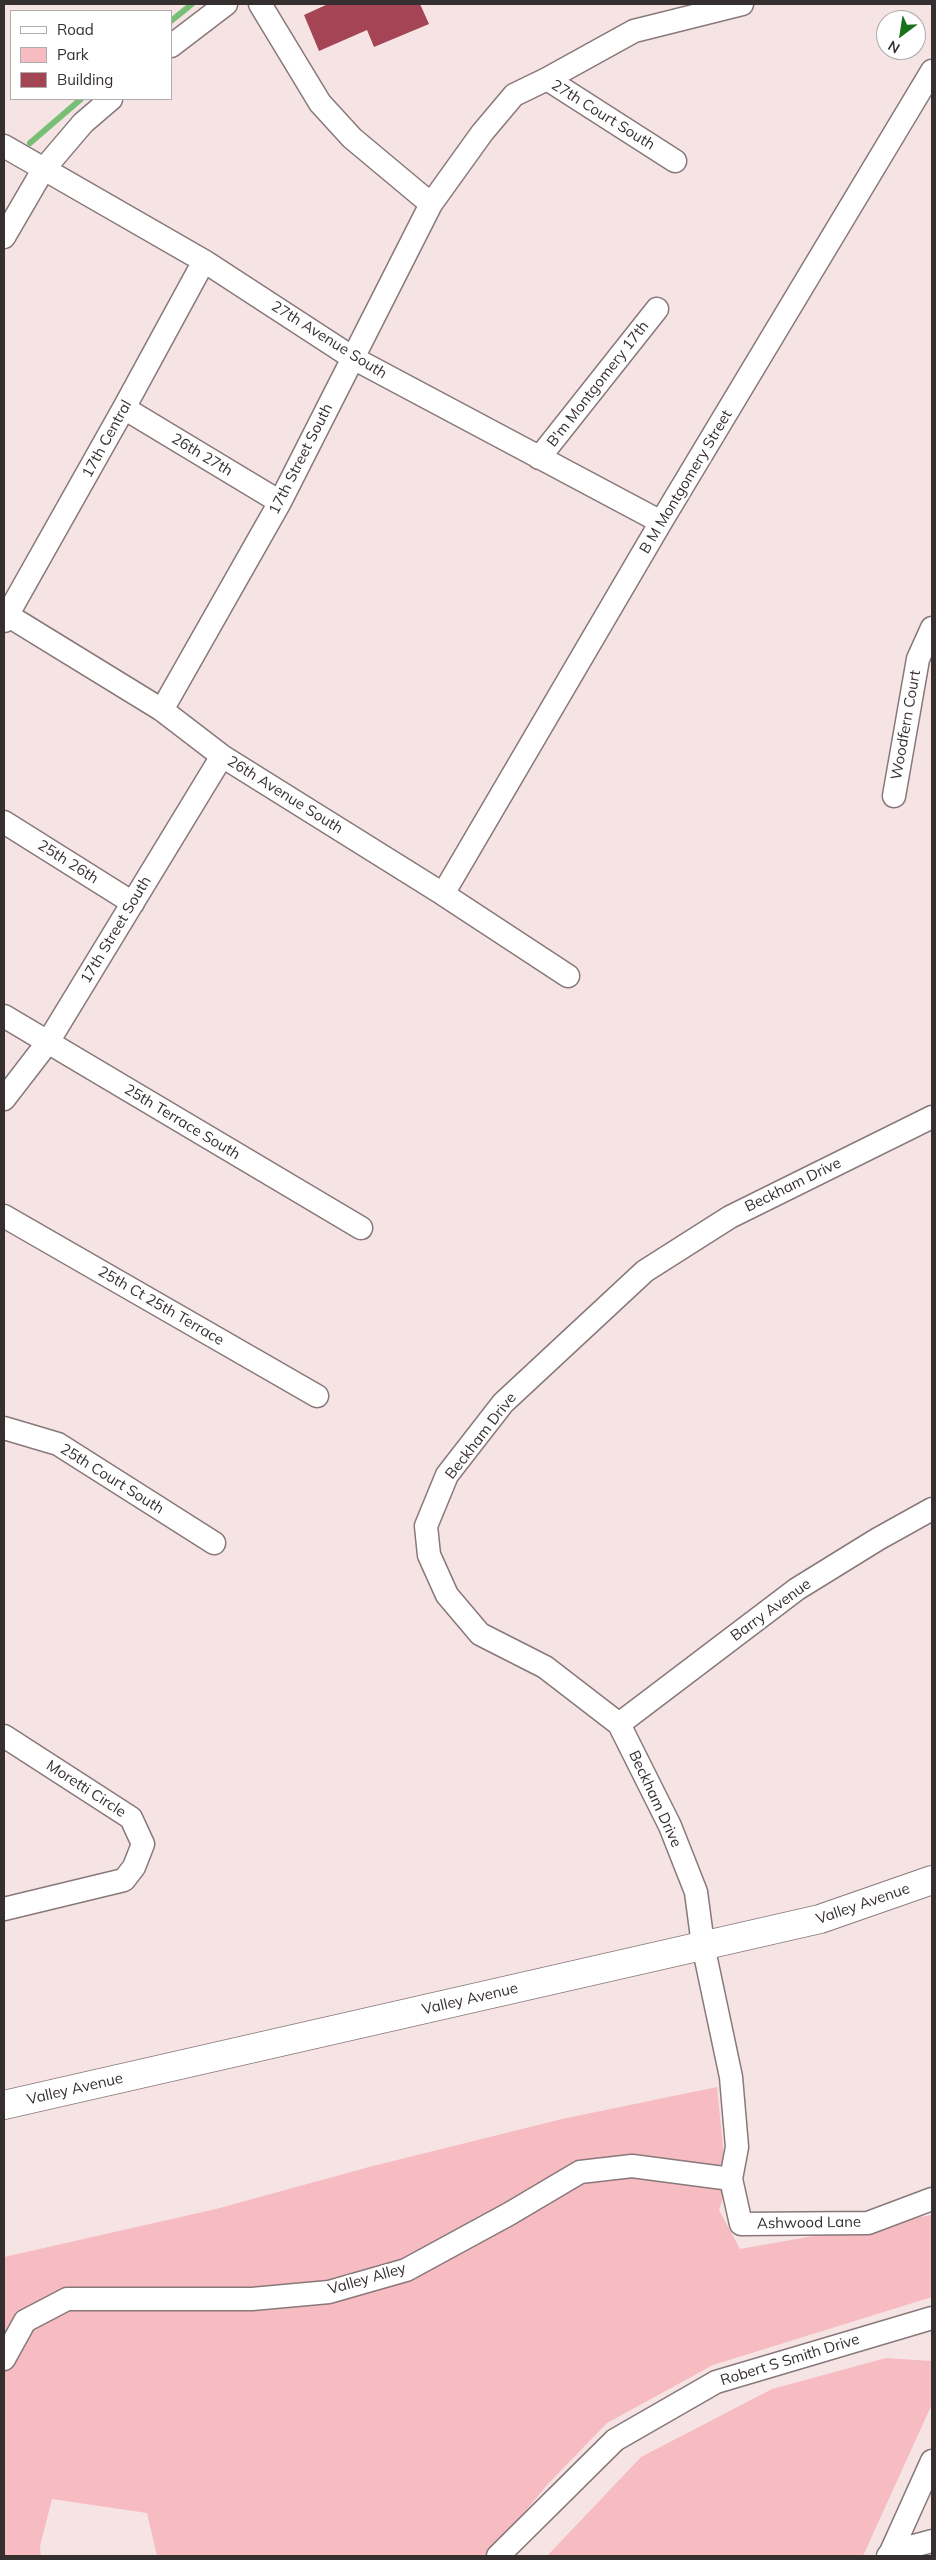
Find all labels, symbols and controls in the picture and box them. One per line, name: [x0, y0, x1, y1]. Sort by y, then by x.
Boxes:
legend: [10, 10, 172, 100]
north arrow: [876, 10, 926, 60]
text: Road: [57, 20, 94, 39]
text: N: [885, 37, 903, 57]
text: Park: [57, 45, 89, 64]
text: Building: [57, 70, 113, 89]
street label: 27th Court South: [548, 76, 658, 154]
street label: 27th Avenue South: [268, 297, 390, 383]
street label: B'm Montgomery 17th: [543, 317, 653, 451]
street label: 17th Central: [78, 397, 136, 481]
street label: 17th Street South: [265, 401, 337, 517]
street label: B M Montgomery Street: [636, 407, 736, 557]
street label: 26th 27th: [168, 430, 236, 480]
street label: Woodfern Court: [887, 669, 925, 781]
street label: 26th Avenue South: [224, 752, 346, 838]
street label: 25th 26th: [34, 836, 102, 888]
street label: 17th Street South: [77, 873, 155, 987]
street label: 25th Terrace South: [121, 1080, 243, 1164]
street label: Beckham Drive: [742, 1154, 844, 1216]
street label: 25th Ct 25th Terrace: [95, 1263, 227, 1349]
street label: Beckham Drive: [442, 1389, 520, 1483]
street label: 25th Court South: [57, 1440, 167, 1518]
street label: Barry Avenue: [727, 1575, 815, 1645]
street label: Beckham Drive: [625, 1748, 685, 1850]
street label: Moretti Circle: [43, 1757, 129, 1821]
street label: Valley Avenue: [814, 1880, 912, 1928]
street label: Valley Avenue: [420, 1979, 520, 2019]
street label: Valley Avenue: [25, 2069, 125, 2109]
street label: Ashwood Lane: [757, 2213, 861, 2233]
street label: Valley Alley: [326, 2259, 408, 2299]
street label: Robert S Smith Drive: [718, 2330, 862, 2390]

